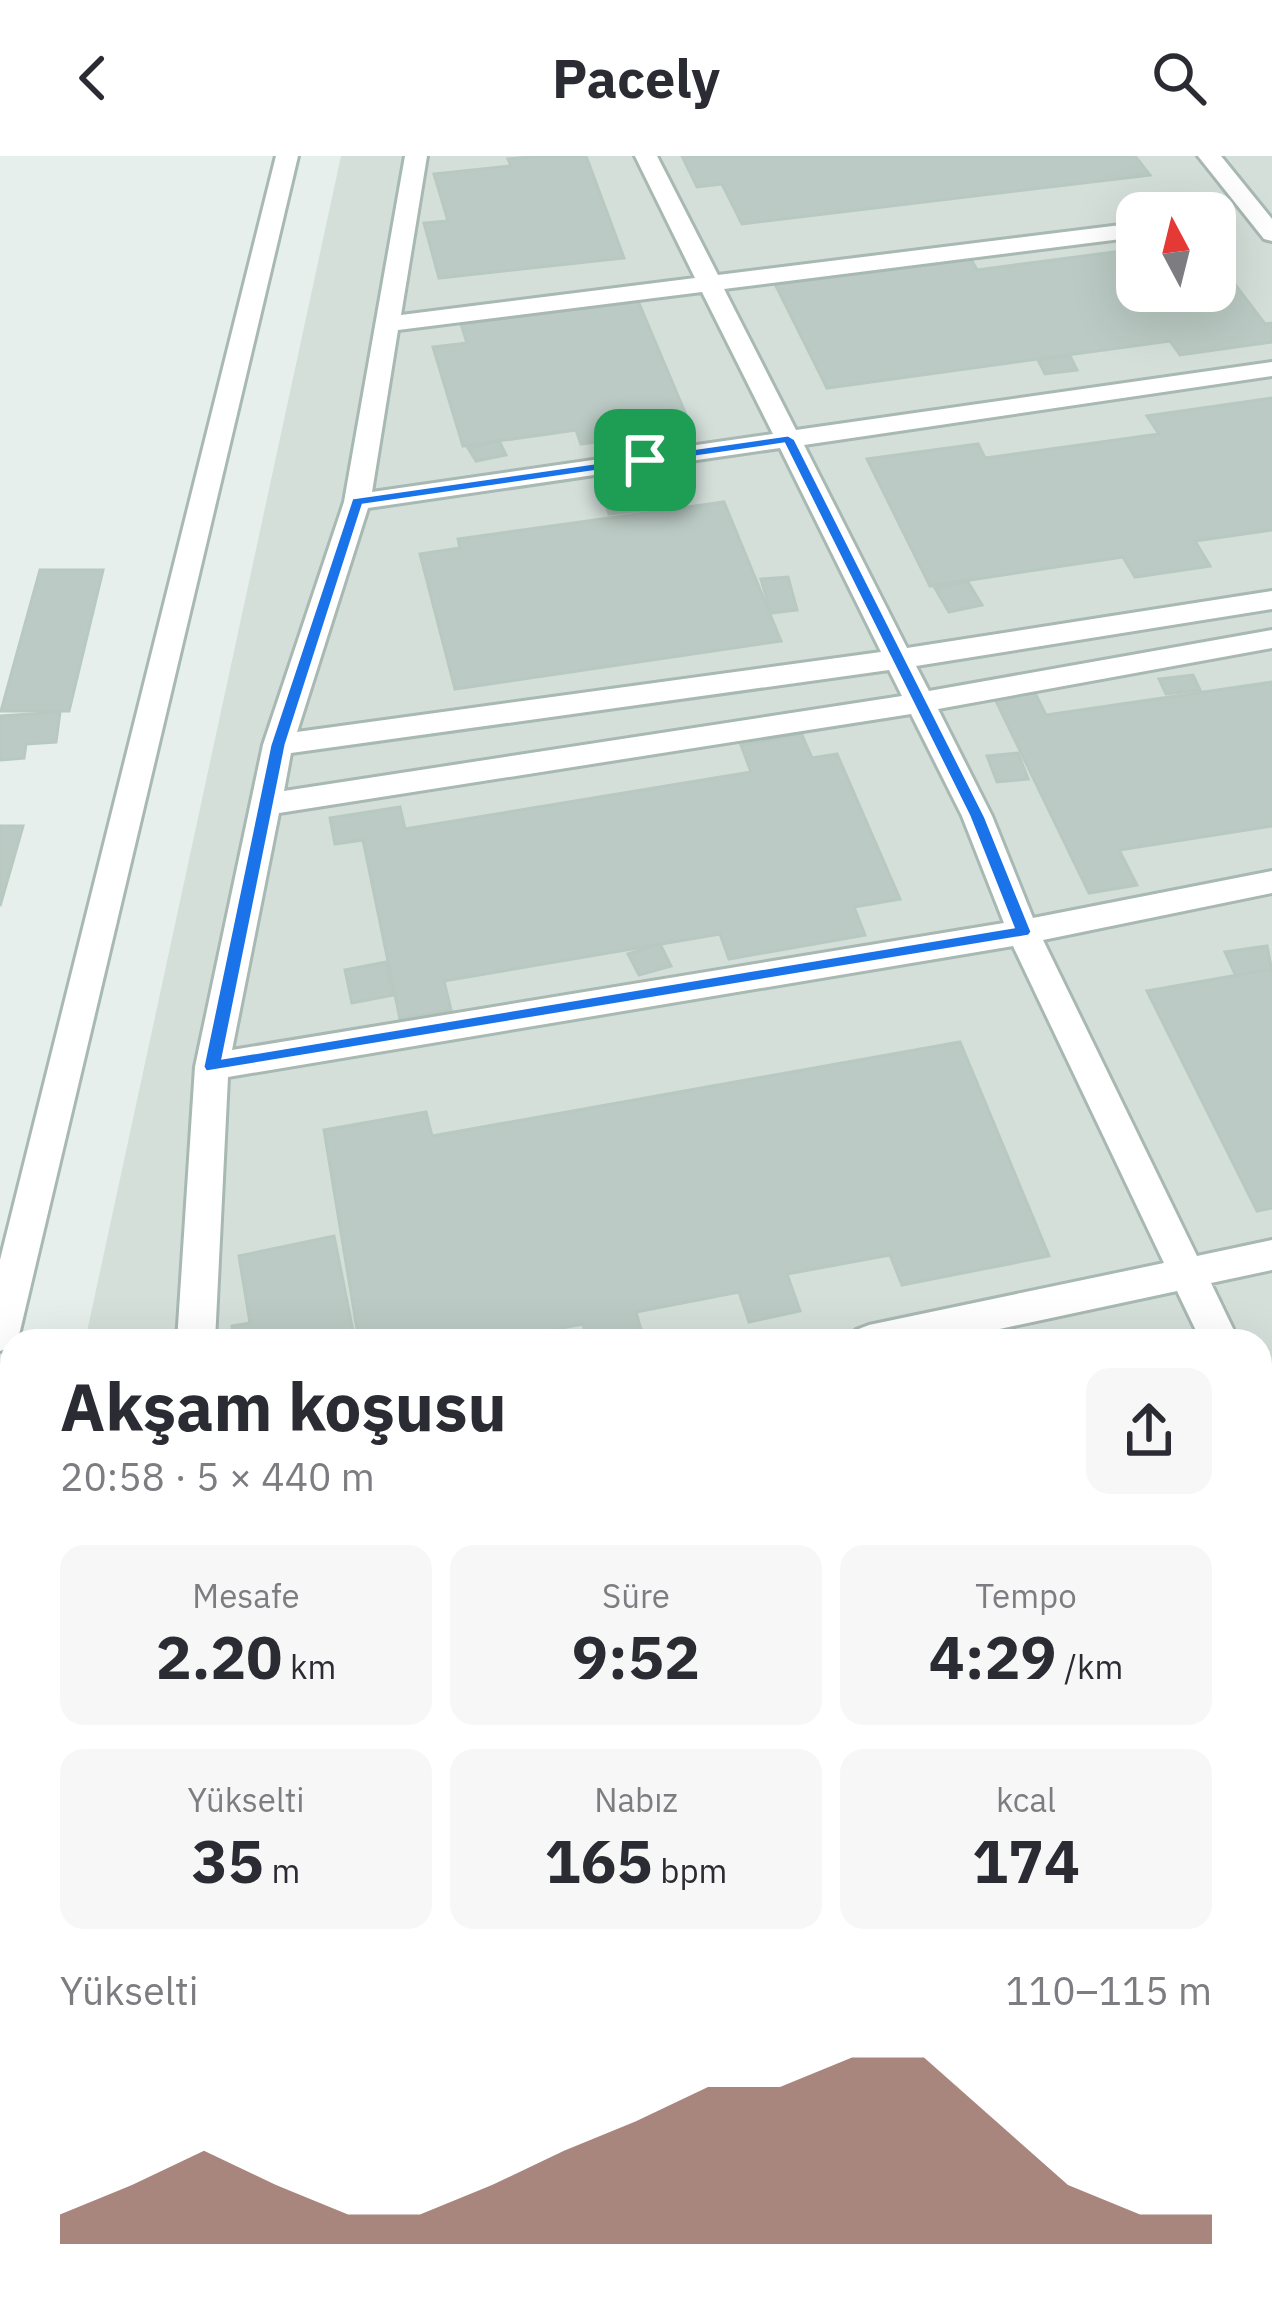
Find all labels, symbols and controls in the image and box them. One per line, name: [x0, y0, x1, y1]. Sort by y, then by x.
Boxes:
text: Pacely: [552, 43, 720, 113]
icon: back: [60, 45, 126, 111]
icon: search: [1146, 45, 1212, 111]
north arrow: [1116, 192, 1236, 312]
map controls: [1116, 192, 1236, 312]
pin: [594, 409, 696, 511]
icon: arrive: [612, 427, 678, 493]
text: Akşam koşusu: [60, 1363, 507, 1449]
button: share: [1086, 1368, 1212, 1494]
text: 20:58 · 5 × 440 m: [60, 1451, 375, 1502]
text: Mesafe: [192, 1574, 300, 1617]
text: Süre: [602, 1574, 670, 1617]
text: Tempo: [975, 1574, 1077, 1617]
text: 2.20: [156, 1617, 282, 1696]
text: 9:52: [572, 1617, 700, 1696]
text: 4:29: [929, 1617, 1057, 1696]
text: km: [282, 1645, 336, 1688]
text: /km: [1057, 1645, 1123, 1688]
text: Yükselti: [187, 1778, 305, 1821]
text: Nabız: [594, 1778, 678, 1821]
text: kcal: [996, 1778, 1056, 1821]
text: 35: [192, 1821, 264, 1900]
text: 165: [545, 1821, 653, 1900]
text: 174: [972, 1821, 1080, 1900]
text: m: [264, 1849, 300, 1892]
text: bpm: [653, 1849, 727, 1892]
text: Yükselti: [60, 1965, 199, 2016]
text: 110–115 m: [1005, 1965, 1212, 2016]

